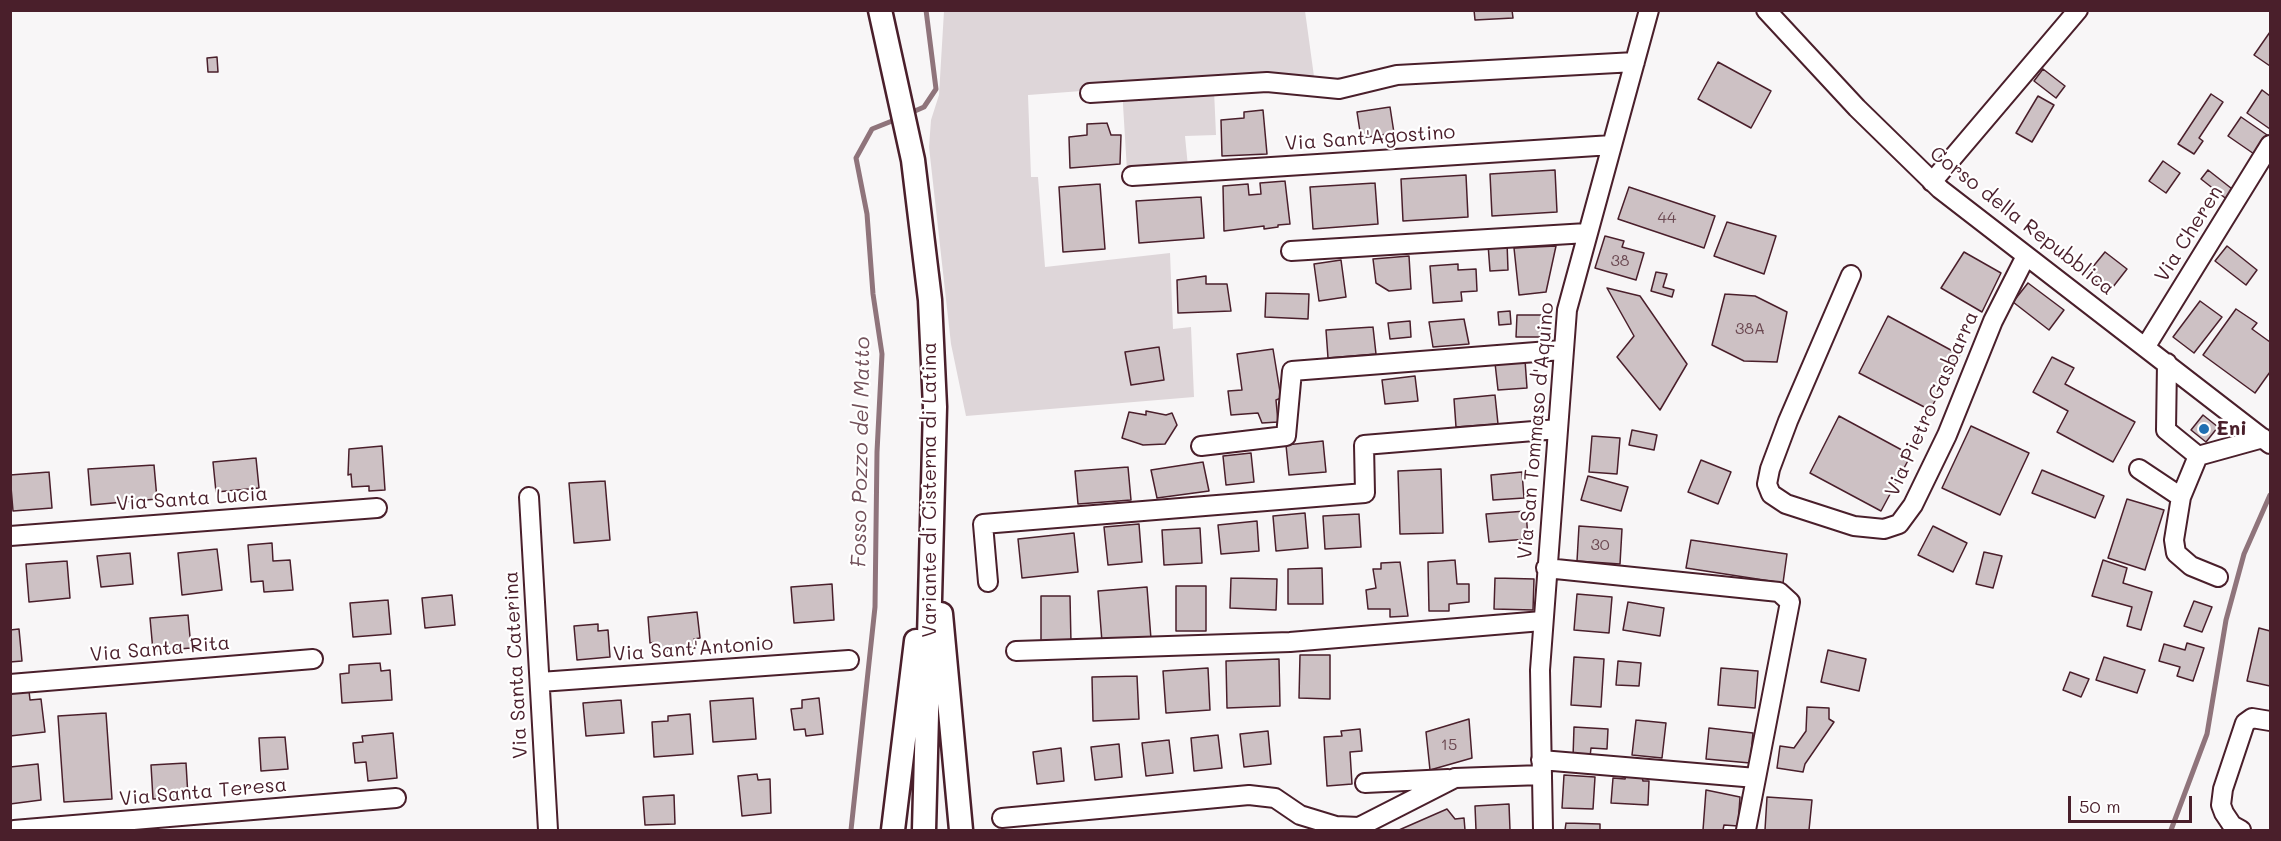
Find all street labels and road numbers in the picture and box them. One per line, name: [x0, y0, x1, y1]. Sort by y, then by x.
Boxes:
street label: Via Sant'Agostino: [1284, 120, 1456, 156]
street label: Corso della Repubblica: [1925, 142, 2119, 300]
street label: Via Cheren: [2150, 181, 2228, 287]
street label: Via San Tommaso d'Aquino: [1513, 301, 1559, 561]
street label: Via Pietro Gasbarra: [1880, 308, 1984, 500]
street label: Variante di Cisterna di Latina: [918, 342, 942, 638]
street label: Via Santa Lucia: [115, 482, 269, 516]
street label: Via Santa Caterina: [499, 571, 533, 759]
street label: Via Santa Rita: [89, 631, 231, 667]
street label: Via Sant'Antonio: [612, 631, 774, 667]
street label: Via Santa Teresa: [118, 773, 288, 811]

